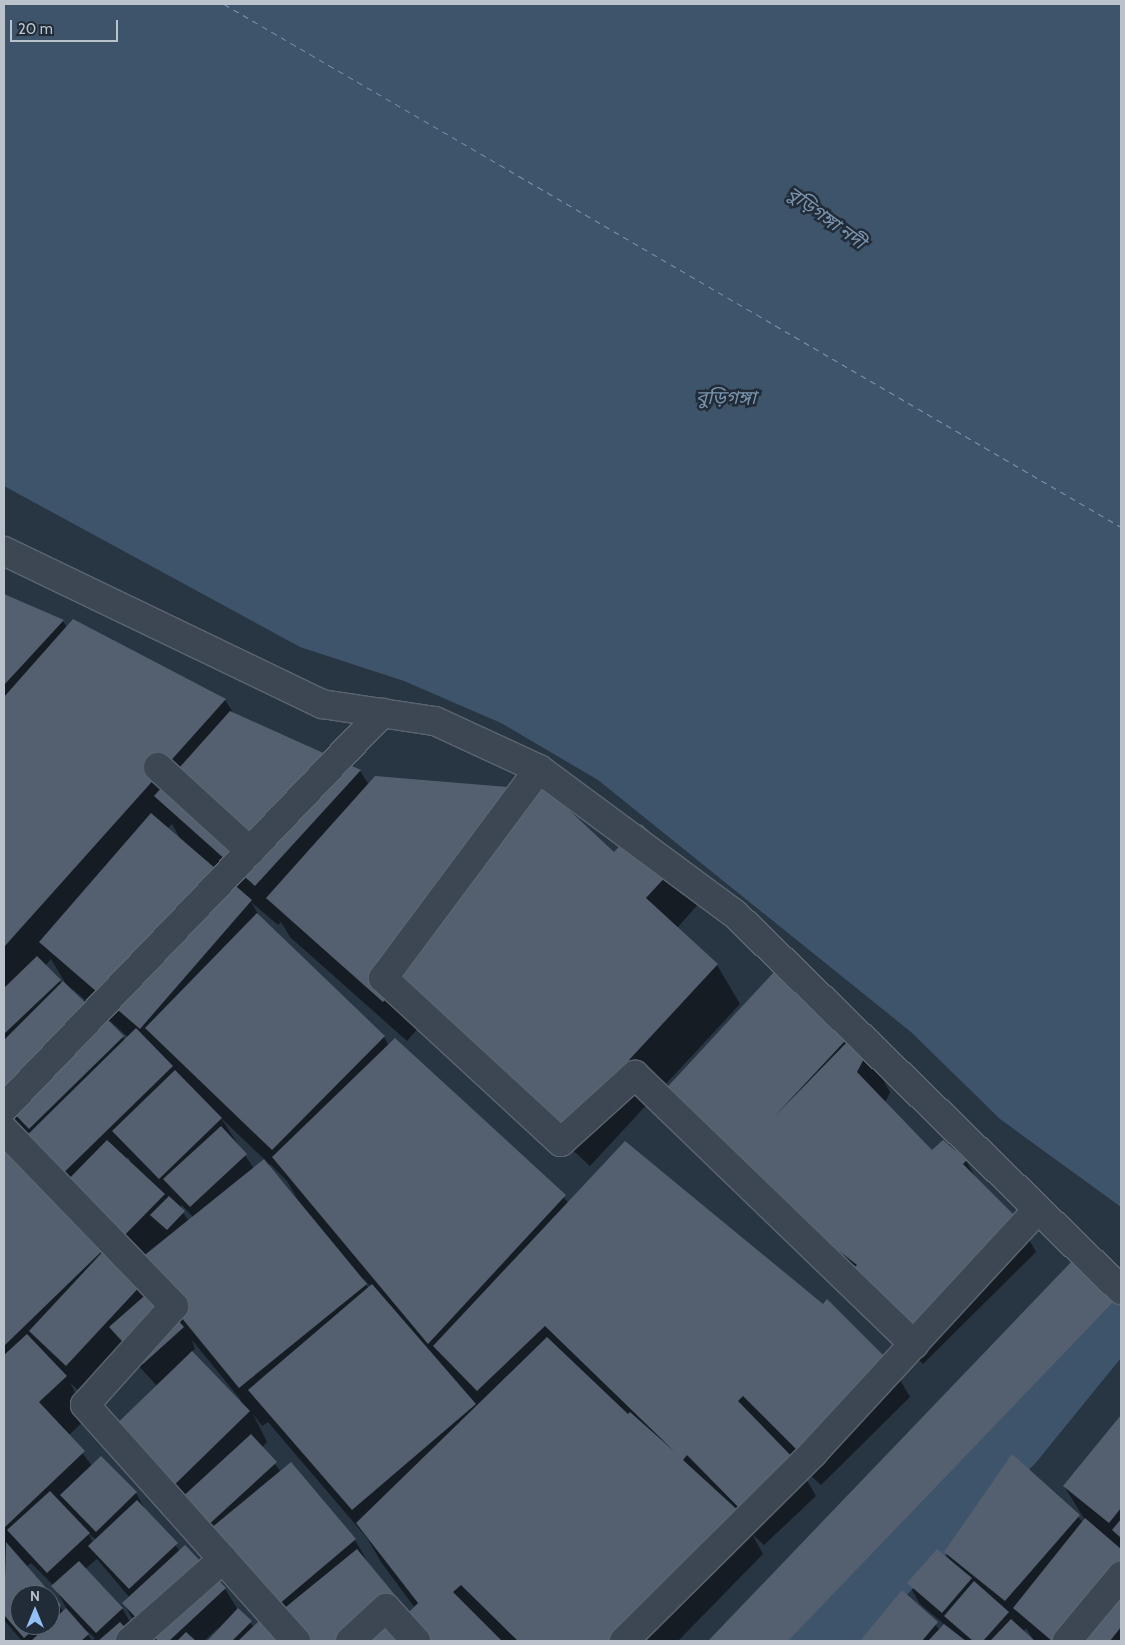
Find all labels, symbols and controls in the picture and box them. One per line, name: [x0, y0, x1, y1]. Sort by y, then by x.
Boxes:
scale bar: [12, 10, 120, 42]
text: 20 m: [18, 20, 53, 38]
water label: বুড়িগঙ্গা নদী: [782, 182, 870, 254]
water label: বুড়িগঙ্গা: [696, 387, 756, 409]
north arrow: [10, 1585, 60, 1635]
text: N: [30, 1587, 40, 1605]

